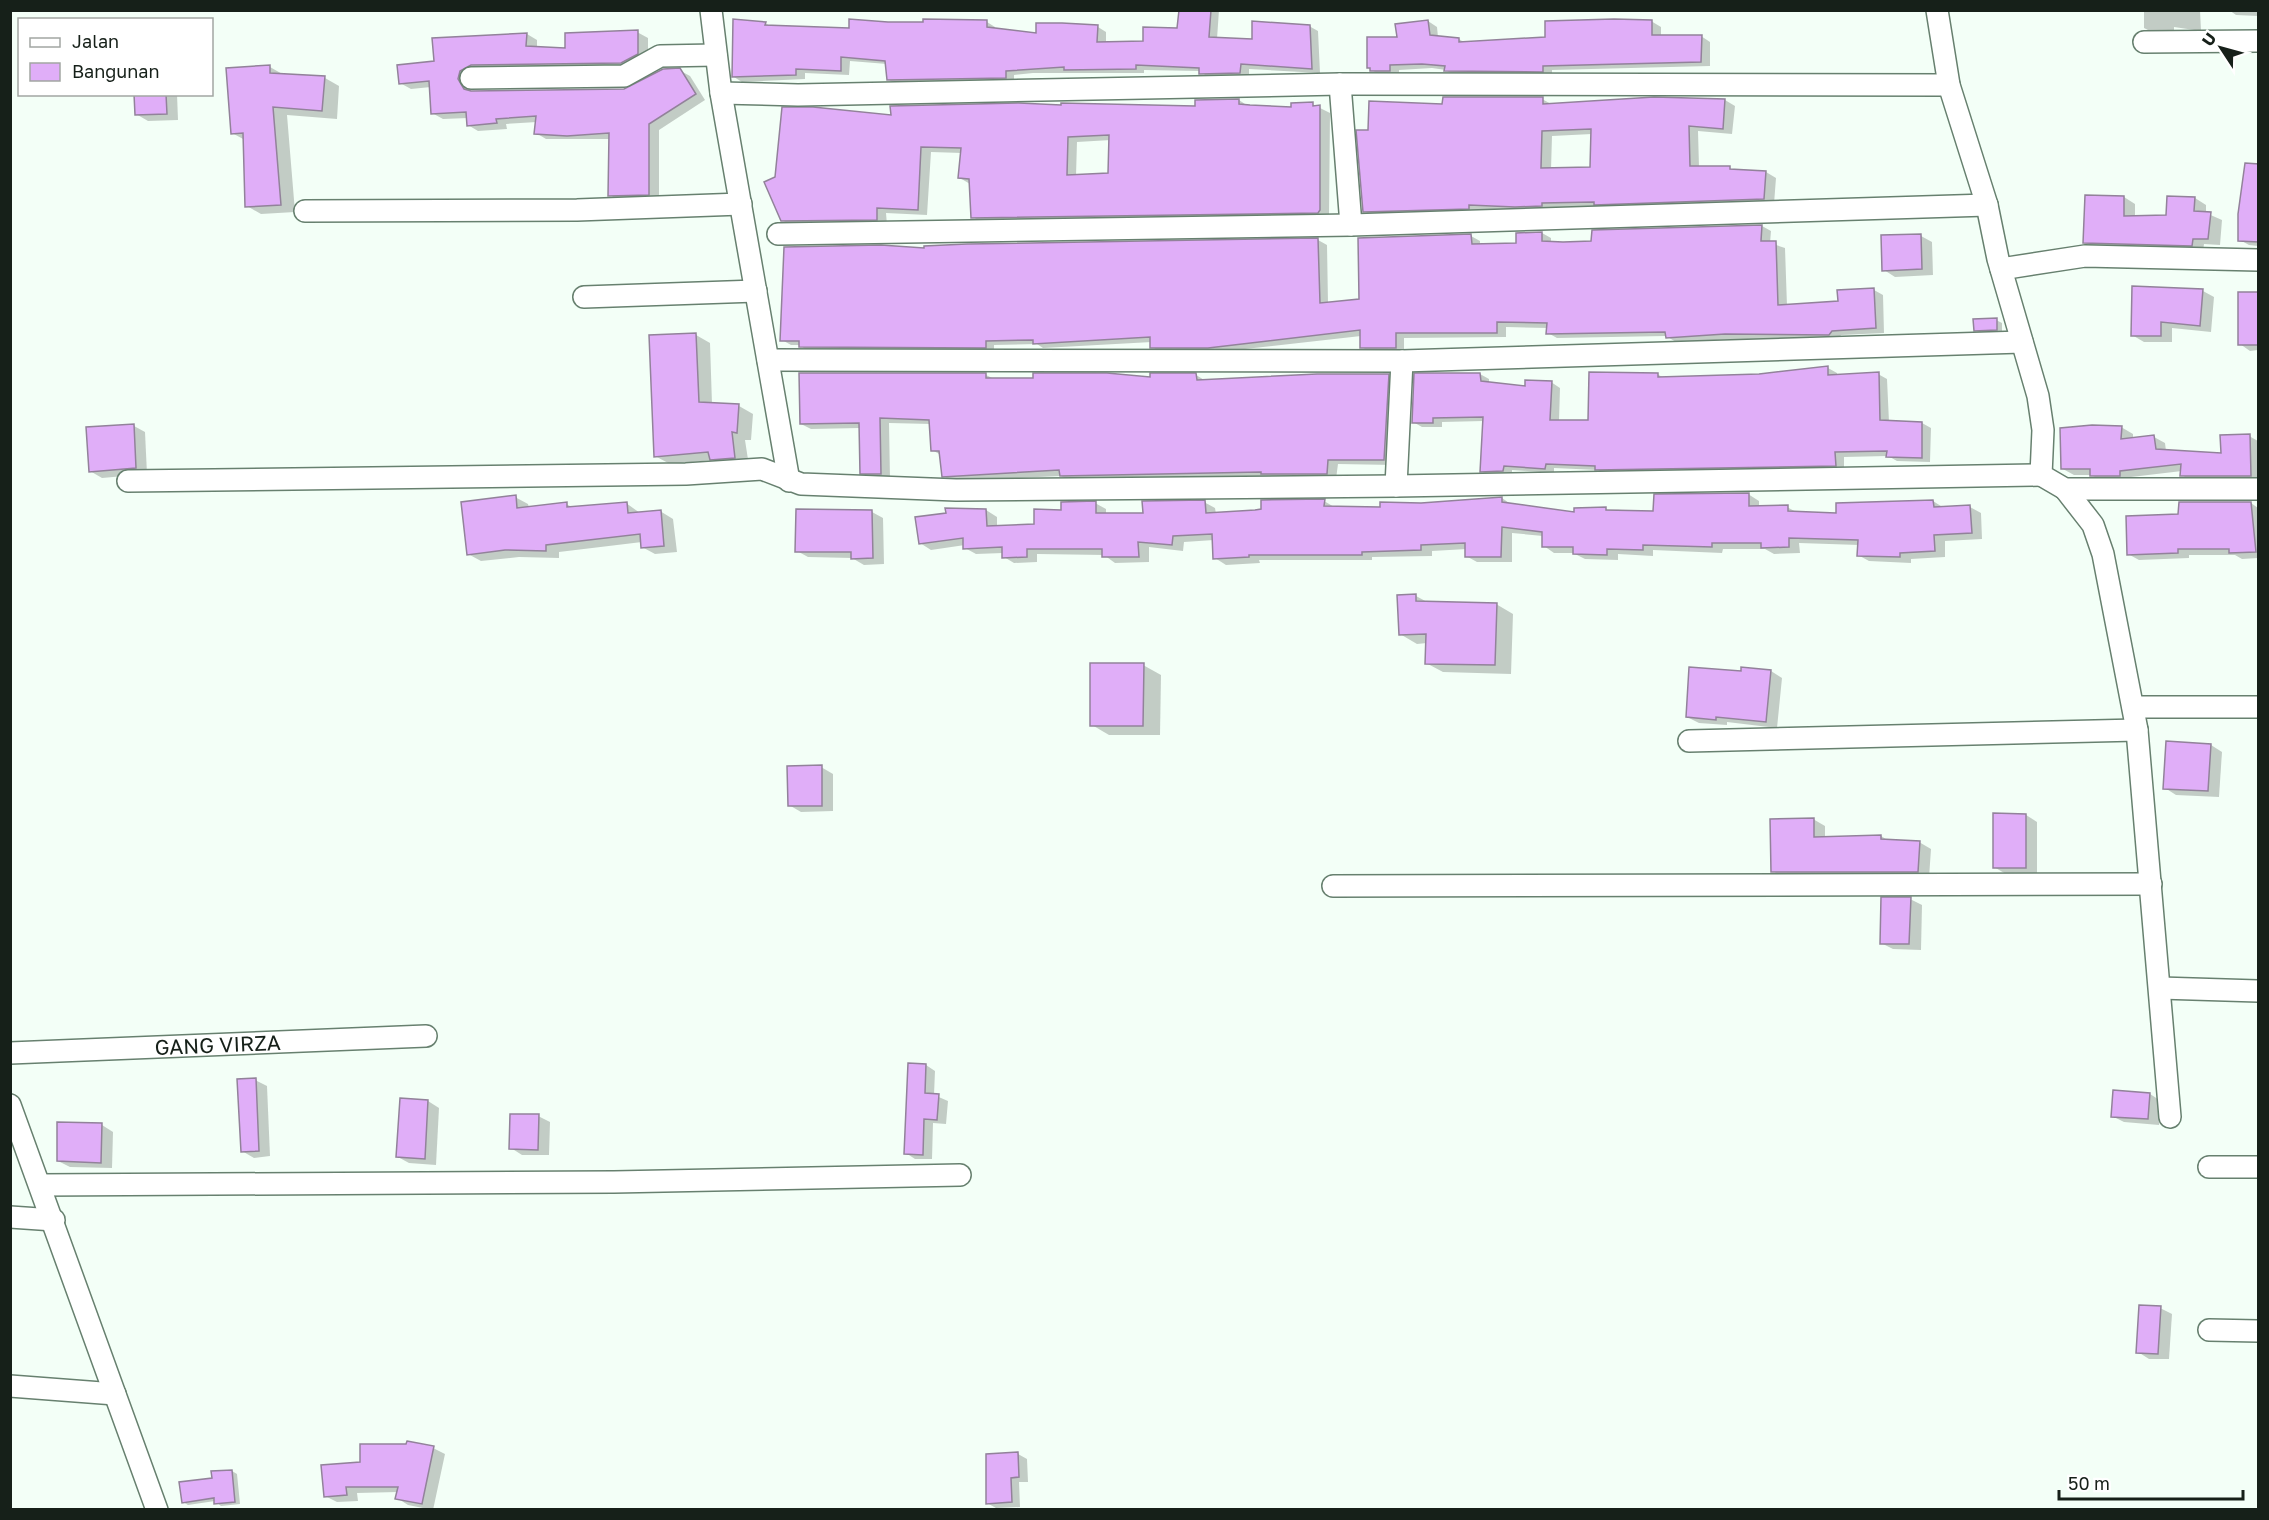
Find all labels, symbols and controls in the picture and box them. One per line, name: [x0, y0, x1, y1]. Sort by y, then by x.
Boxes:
legend: [18, 18, 213, 96]
north arrow: [2191, 18, 2251, 78]
text: U: [2197, 29, 2220, 50]
text: Jalan: [72, 30, 119, 52]
text: Bangunan: [72, 60, 160, 82]
street label: GANG VIRZA: [154, 1029, 281, 1060]
scale bar: [2059, 1463, 2244, 1501]
text: 50 m: [2068, 1472, 2110, 1494]

